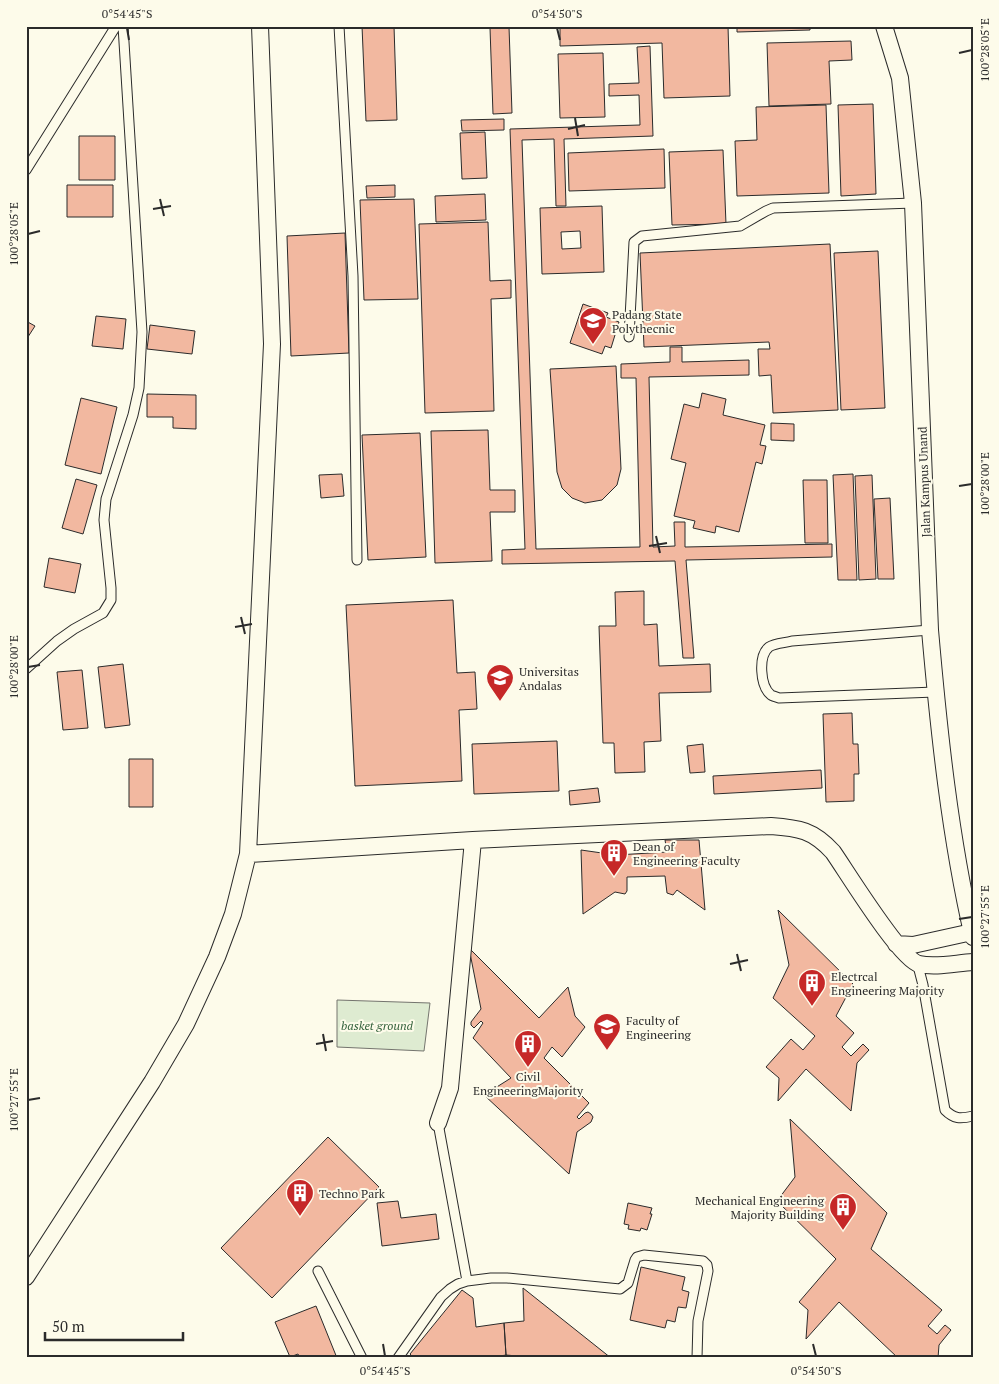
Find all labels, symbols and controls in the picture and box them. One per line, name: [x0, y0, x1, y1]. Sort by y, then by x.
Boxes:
text: 0°54'45"S: [102, 6, 152, 21]
text: 0°54'50"S: [532, 6, 582, 21]
text: 100°28'05"E: [977, 18, 992, 82]
text: 100°28'05"E: [6, 202, 21, 266]
school or university icon: Padang State Polythecnic: [578, 306, 608, 345]
place label: Padang State Polythecnic: [612, 307, 682, 336]
street label: Jalan Kampus Unand: [915, 426, 933, 538]
text: 100°28'00"E: [977, 452, 992, 516]
text: 100°28'00"E: [6, 635, 21, 699]
school or university icon: Universitas Andalas: [485, 663, 515, 702]
place label: Universitas Andalas: [519, 664, 579, 693]
building icon: Dean of Engineering Faculty: [599, 838, 629, 877]
place label: Dean of Engineering Faculty: [633, 839, 741, 868]
text: 100°27'55"E: [977, 885, 992, 949]
building icon: Electrcal Engineering Majority: [797, 968, 827, 1007]
place label: Electrcal Engineering Majority: [831, 969, 945, 998]
school or university icon: Faculty of Engineering: [592, 1012, 622, 1051]
place label: Faculty of Engineering: [626, 1013, 692, 1042]
park label: basket ground: [341, 1018, 414, 1033]
building icon: Civil EngineeringMajority: [513, 1029, 543, 1068]
text: 100°27'55"E: [6, 1068, 21, 1132]
place label: Civil EngineeringMajority: [473, 1069, 584, 1098]
building icon: Techno Park: [285, 1178, 315, 1217]
place label: Techno Park: [319, 1186, 386, 1201]
building icon: Mechanical Engineering Majority Building: [828, 1192, 858, 1231]
place label: Mechanical Engineering Majority Building: [695, 1193, 825, 1222]
scale bar: [45, 1309, 182, 1341]
text: 50 m: [52, 1316, 85, 1336]
text: 0°54'45"S: [360, 1363, 410, 1378]
text: 0°54'50"S: [791, 1363, 841, 1378]

